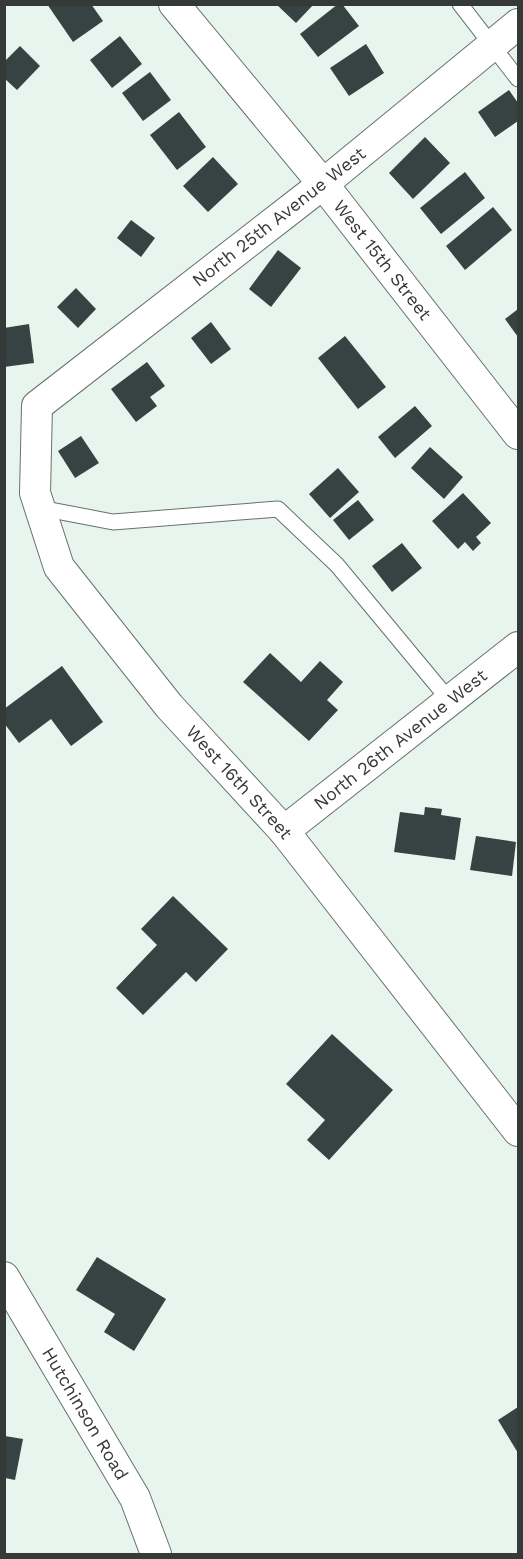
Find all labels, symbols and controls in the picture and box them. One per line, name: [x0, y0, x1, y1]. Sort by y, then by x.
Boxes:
street label: North 25th Avenue West: [188, 142, 370, 291]
street label: West 15th Street: [329, 195, 436, 324]
street label: North 26th Avenue West: [309, 664, 491, 814]
street label: West 16th Street: [182, 721, 297, 843]
street label: Hutchinson Road: [38, 1343, 133, 1484]

